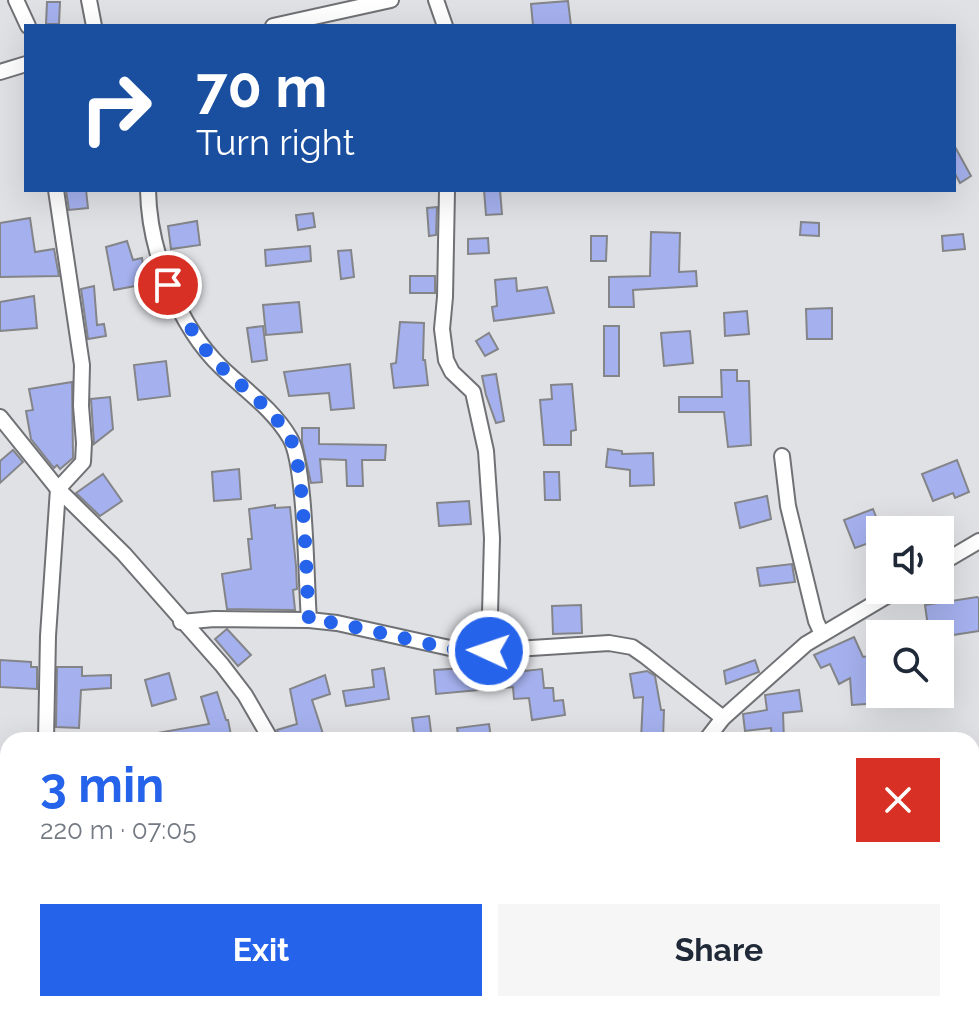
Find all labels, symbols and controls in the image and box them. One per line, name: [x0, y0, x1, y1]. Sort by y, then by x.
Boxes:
text: 70 m: [196, 54, 327, 120]
icon: right: [64, 56, 168, 160]
text: Turn right: [196, 121, 355, 163]
pin: [134, 251, 202, 319]
icon: arrive: [146, 263, 190, 307]
map controls: [866, 516, 954, 708]
button: sound: [866, 516, 954, 604]
position arrow: [447, 609, 531, 693]
button: search: [866, 620, 954, 708]
text: 3 min: [40, 757, 164, 813]
button: close: [856, 758, 940, 842]
text: 220 m · 07:05: [40, 815, 196, 845]
button: Exit: [40, 904, 482, 996]
button: Share: [498, 904, 940, 996]

